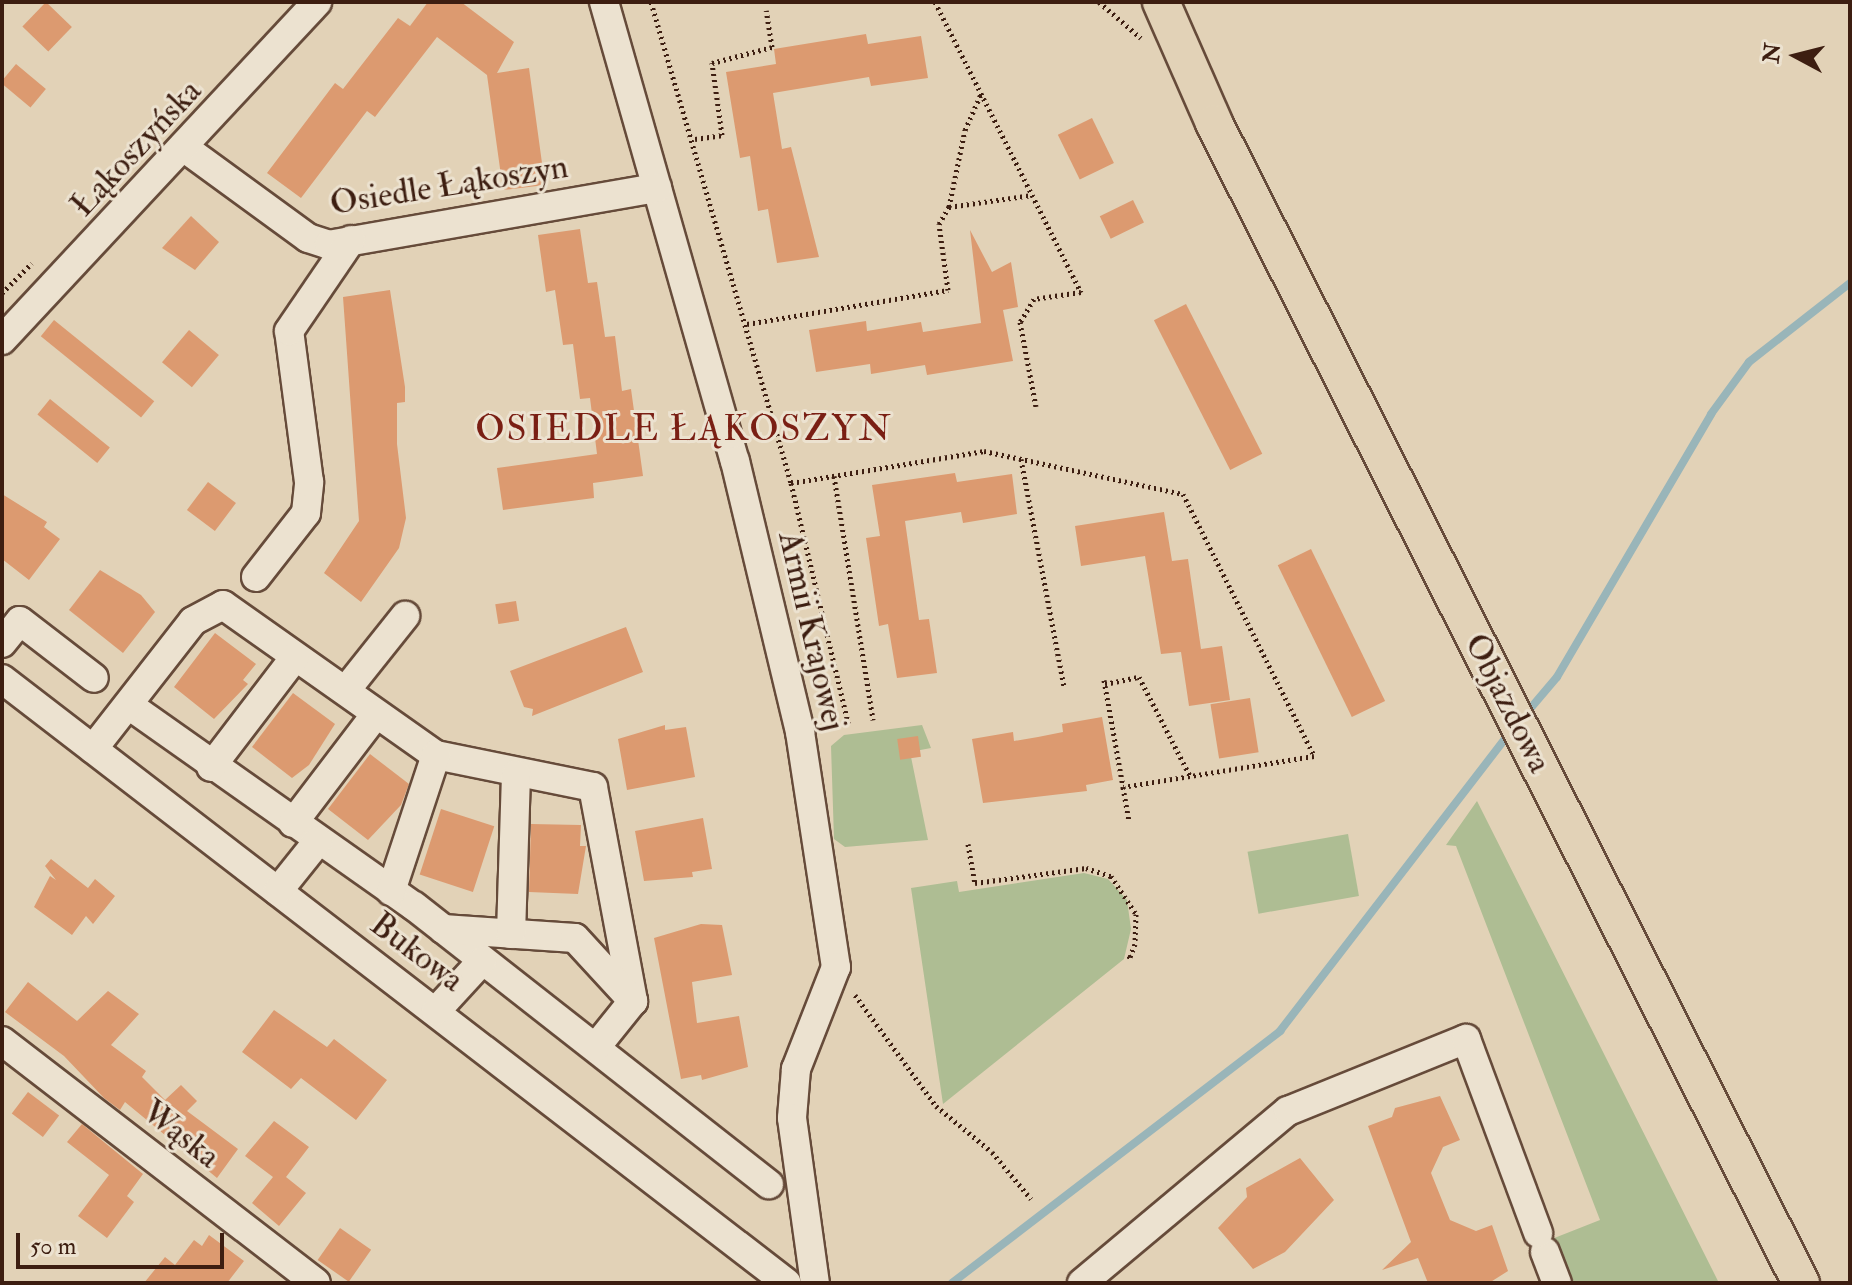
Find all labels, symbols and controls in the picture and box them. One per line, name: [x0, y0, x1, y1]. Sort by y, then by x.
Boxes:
north arrow: [1756, 16, 1836, 96]
text: N: [1757, 42, 1787, 65]
street label: Łąkoszyńska: [62, 71, 210, 225]
street label: Osiedle Łąkoszyn: [327, 146, 571, 224]
district label: OSIEDLE ŁĄKOSZYN: [475, 407, 893, 451]
street label: Armii Krajowej: [769, 527, 855, 735]
street label: Objazdowa: [1456, 627, 1560, 779]
street label: Bukowa: [362, 904, 472, 1000]
street label: Wąska: [134, 1091, 228, 1177]
scale bar: [20, 1217, 228, 1267]
text: 50 m: [30, 1231, 76, 1262]

